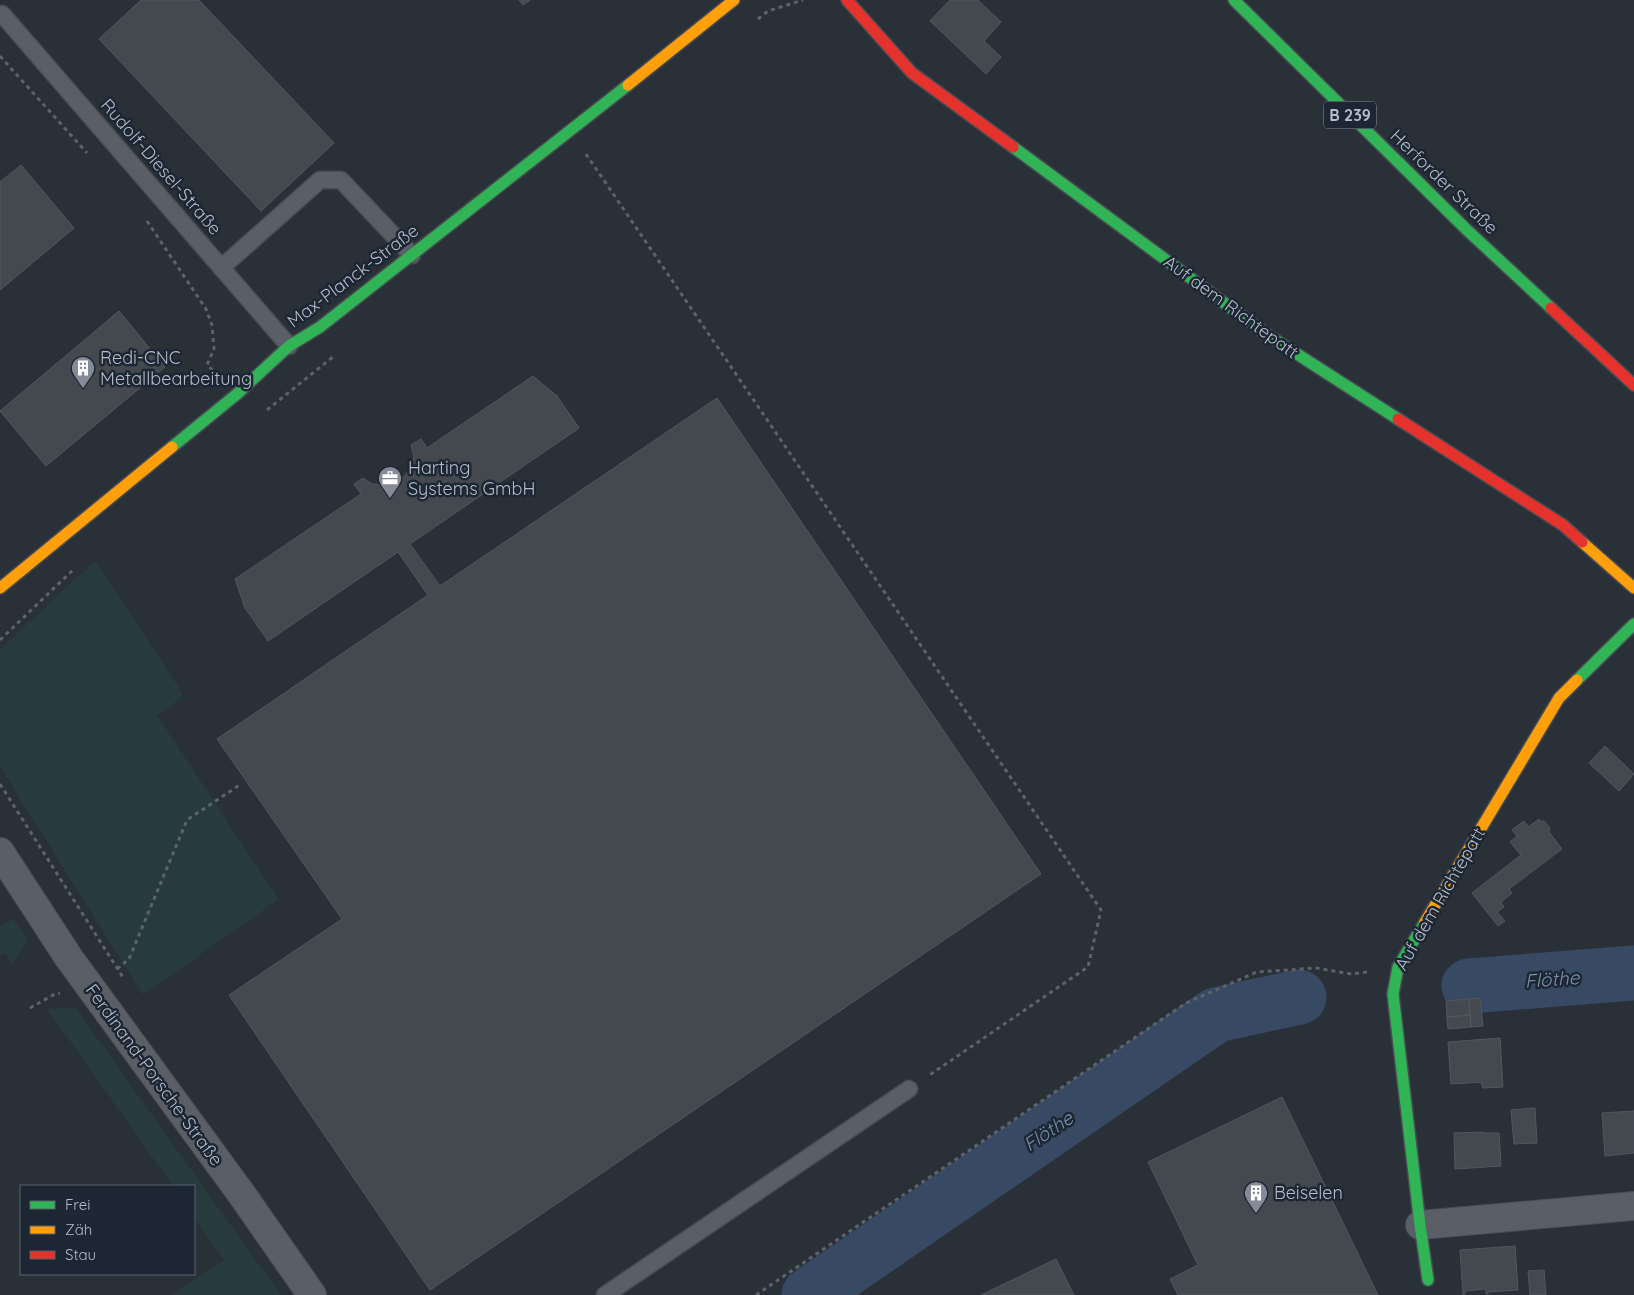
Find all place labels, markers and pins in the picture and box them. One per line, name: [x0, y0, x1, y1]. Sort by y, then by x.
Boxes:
place label: Redi-CNC Metallbearbeitung: [100, 346, 252, 390]
building icon: Redi-CNC Metallbearbeitung: [70, 355, 96, 389]
place label: Harting Systems GmbH: [408, 456, 535, 500]
office icon: Harting Systems GmbH: [377, 465, 403, 499]
building icon: Beiselen: [1243, 1180, 1269, 1214]
place label: Beiselen: [1274, 1181, 1343, 1204]

